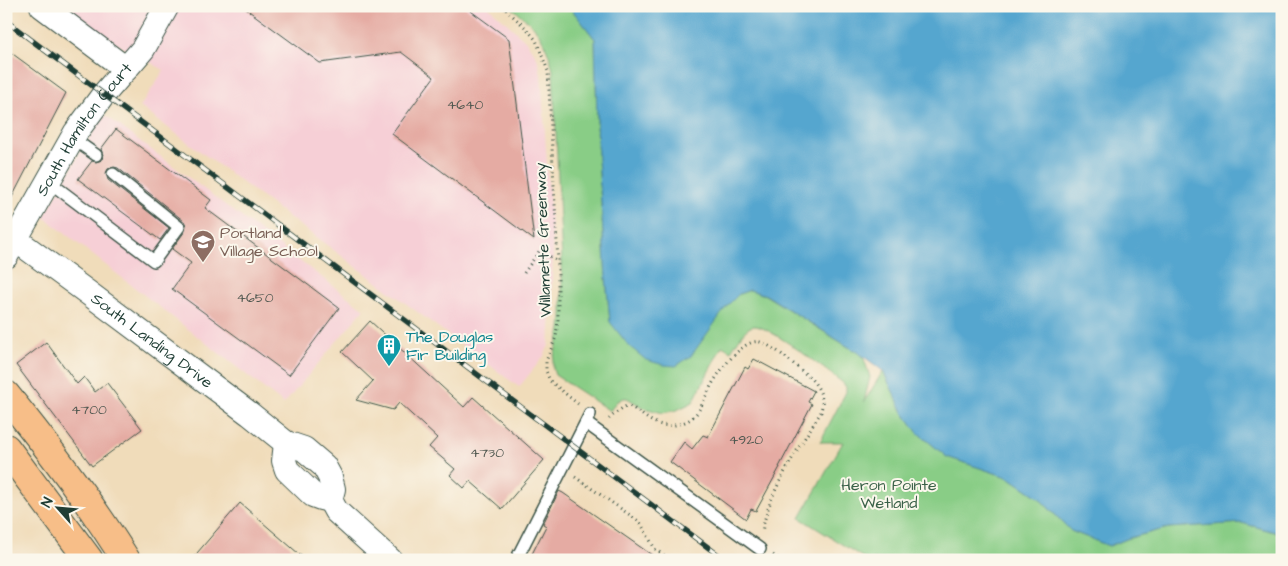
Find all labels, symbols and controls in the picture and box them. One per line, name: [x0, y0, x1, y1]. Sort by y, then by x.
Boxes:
street label: South Hamilton Court: [31, 58, 138, 200]
house number: 4640: [447, 95, 484, 115]
street label: Willamette Greenway: [529, 162, 558, 318]
place label: Portland Village School: [220, 222, 318, 263]
school or university icon: Portland Village School: [190, 229, 216, 263]
street label: South Landing Drive: [86, 288, 218, 394]
house number: 4650: [236, 288, 274, 308]
place label: The Douglas Fir Building: [406, 326, 493, 367]
building icon: The Douglas Fir Building: [376, 333, 402, 367]
house number: 4700: [71, 400, 107, 420]
house number: 4920: [729, 430, 763, 450]
house number: 4730: [470, 443, 504, 463]
park label: Heron Pointe Wetland: [841, 474, 937, 514]
north arrow: [32, 484, 82, 534]
text: N: [36, 494, 58, 511]

